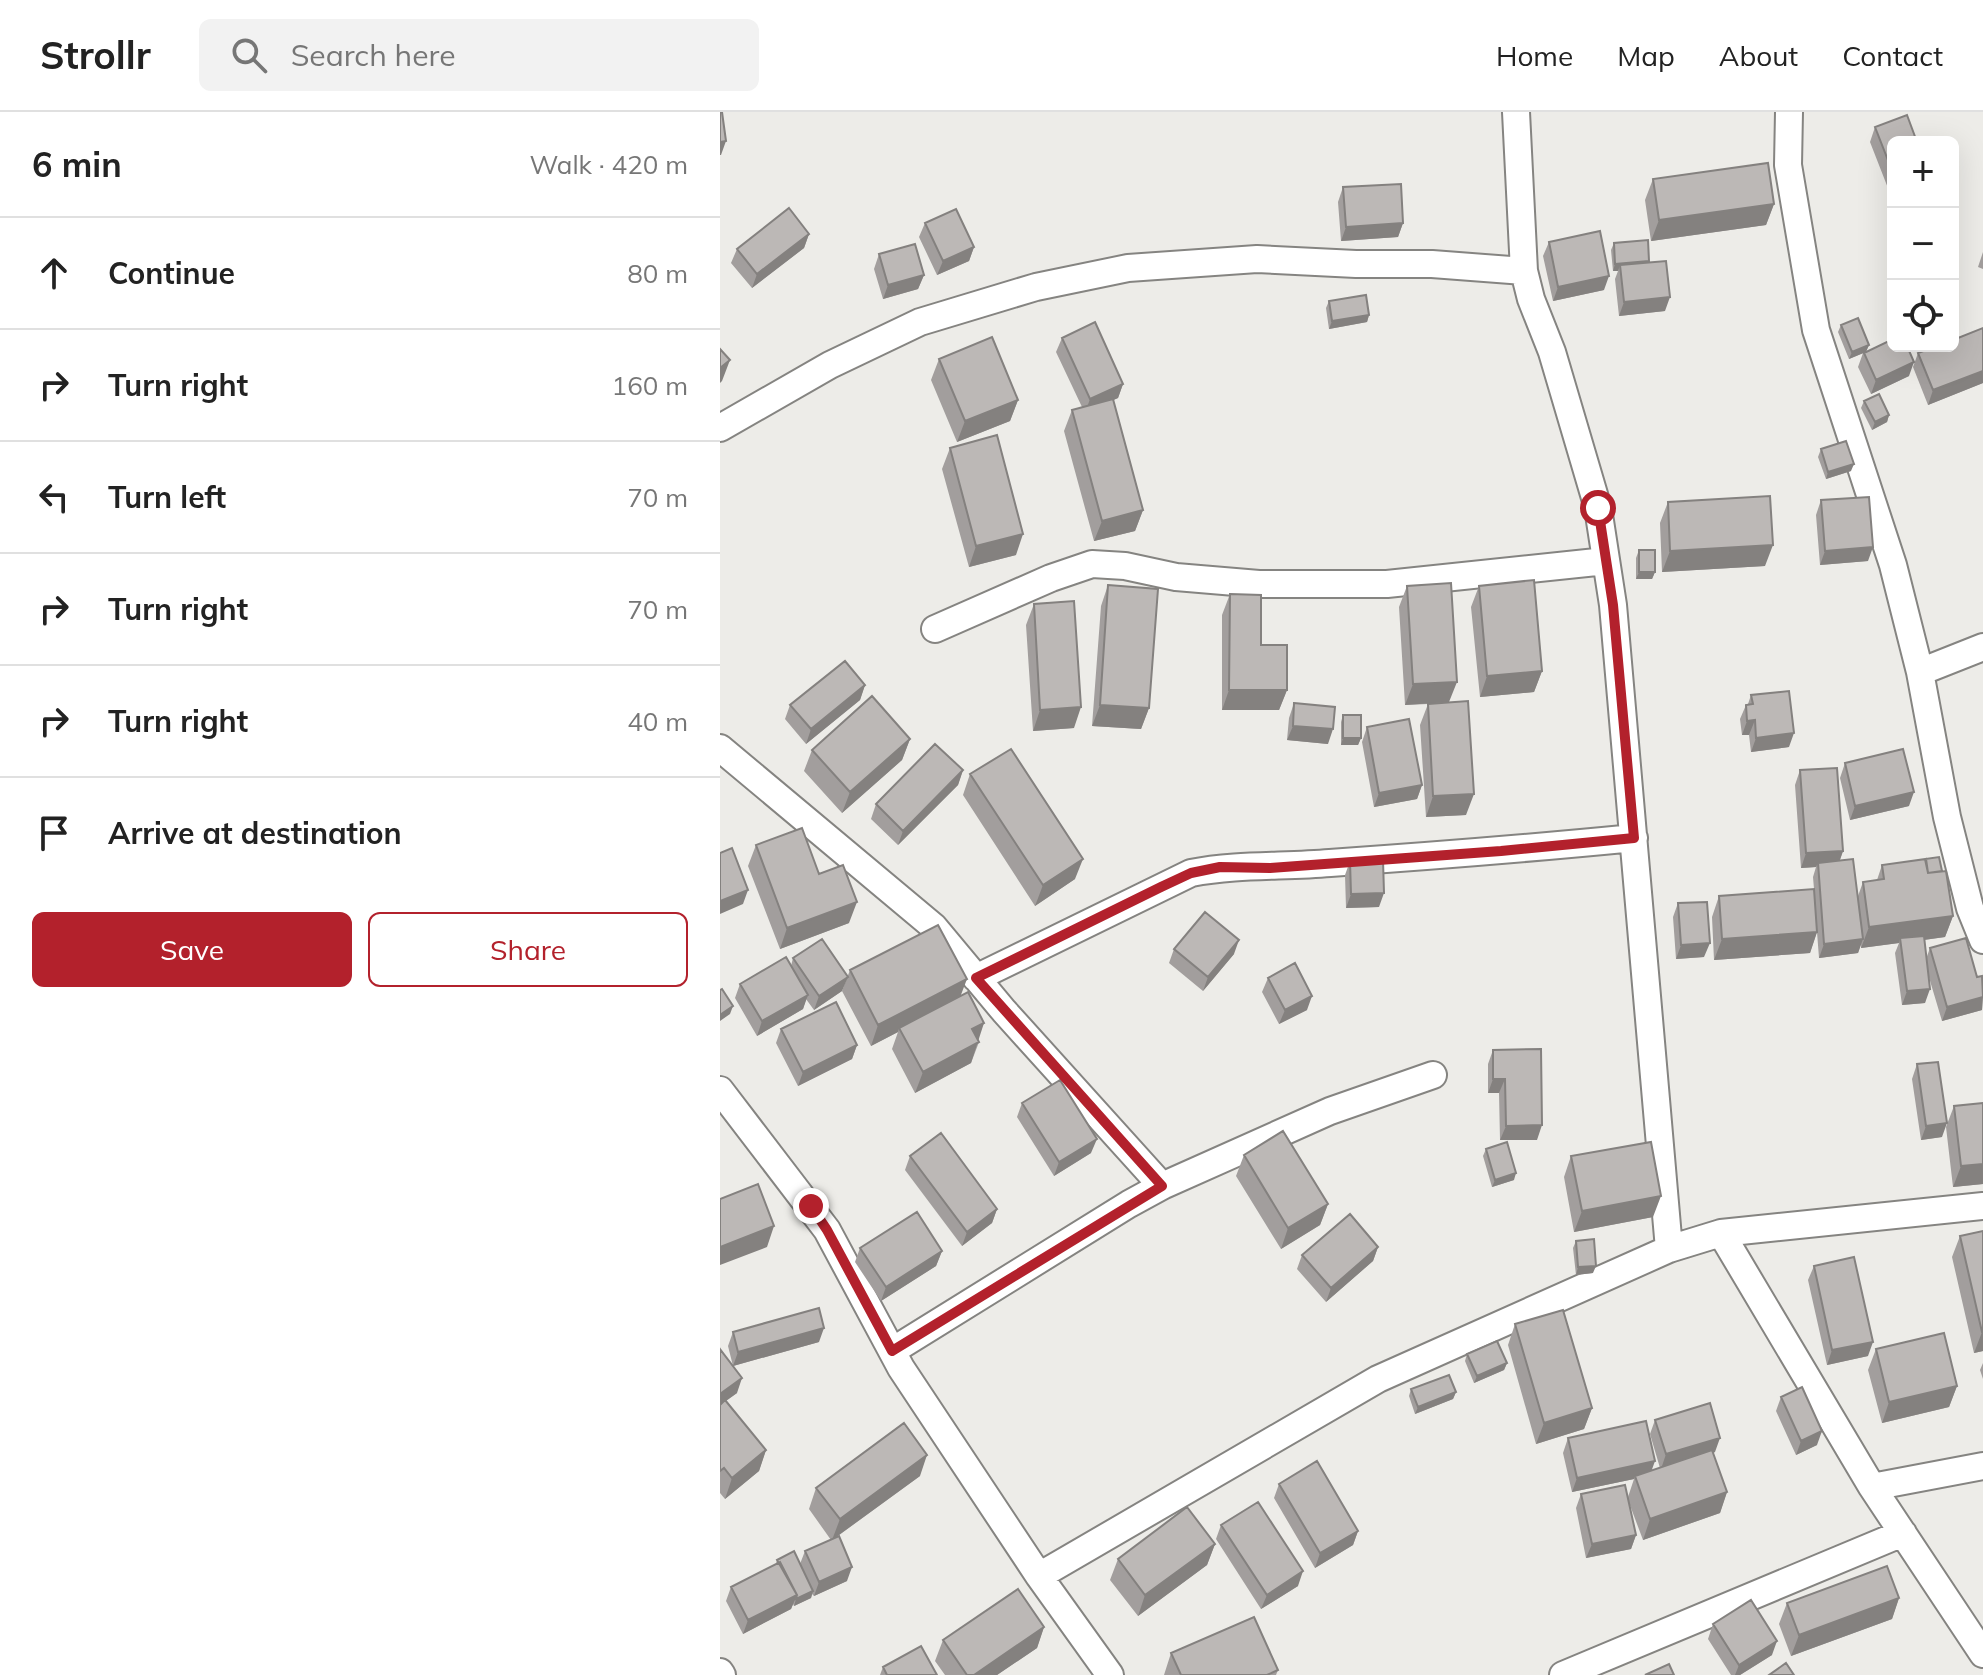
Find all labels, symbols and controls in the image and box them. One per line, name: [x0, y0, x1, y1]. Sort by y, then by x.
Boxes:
search box: [199, 19, 759, 91]
text: Strollr: [40, 31, 151, 79]
icon: search: [227, 33, 271, 77]
text: Search here: [291, 36, 456, 74]
text: Home: [1496, 38, 1573, 73]
text: Map: [1617, 38, 1675, 73]
text: About: [1719, 38, 1798, 73]
text: Contact: [1842, 38, 1943, 73]
map controls: [1887, 136, 1959, 352]
button: +: [1887, 136, 1959, 208]
text: 6 min: [32, 143, 122, 186]
text: Walk · 420 m: [529, 148, 688, 181]
button: −: [1887, 208, 1959, 280]
icon: ahead: [32, 251, 76, 295]
text: Continue: [108, 254, 235, 292]
text: 80 m: [627, 257, 688, 290]
button: locate: [1887, 280, 1959, 352]
icon: right: [32, 363, 76, 407]
text: Turn right: [108, 366, 248, 404]
text: 160 m: [612, 369, 688, 402]
icon: left: [32, 475, 76, 519]
text: Turn left: [108, 478, 226, 516]
text: 70 m: [627, 481, 688, 514]
route start: [1580, 490, 1616, 526]
icon: right: [32, 587, 76, 631]
text: Turn right: [108, 590, 248, 628]
text: 70 m: [627, 593, 688, 626]
icon: right: [32, 699, 76, 743]
text: Turn right: [108, 702, 248, 740]
text: 40 m: [627, 705, 688, 738]
icon: arrive: [32, 811, 76, 855]
text: Arrive at destination: [108, 814, 402, 852]
button: Save: [32, 912, 352, 987]
button: Share: [368, 912, 688, 987]
route end: [793, 1188, 829, 1224]

